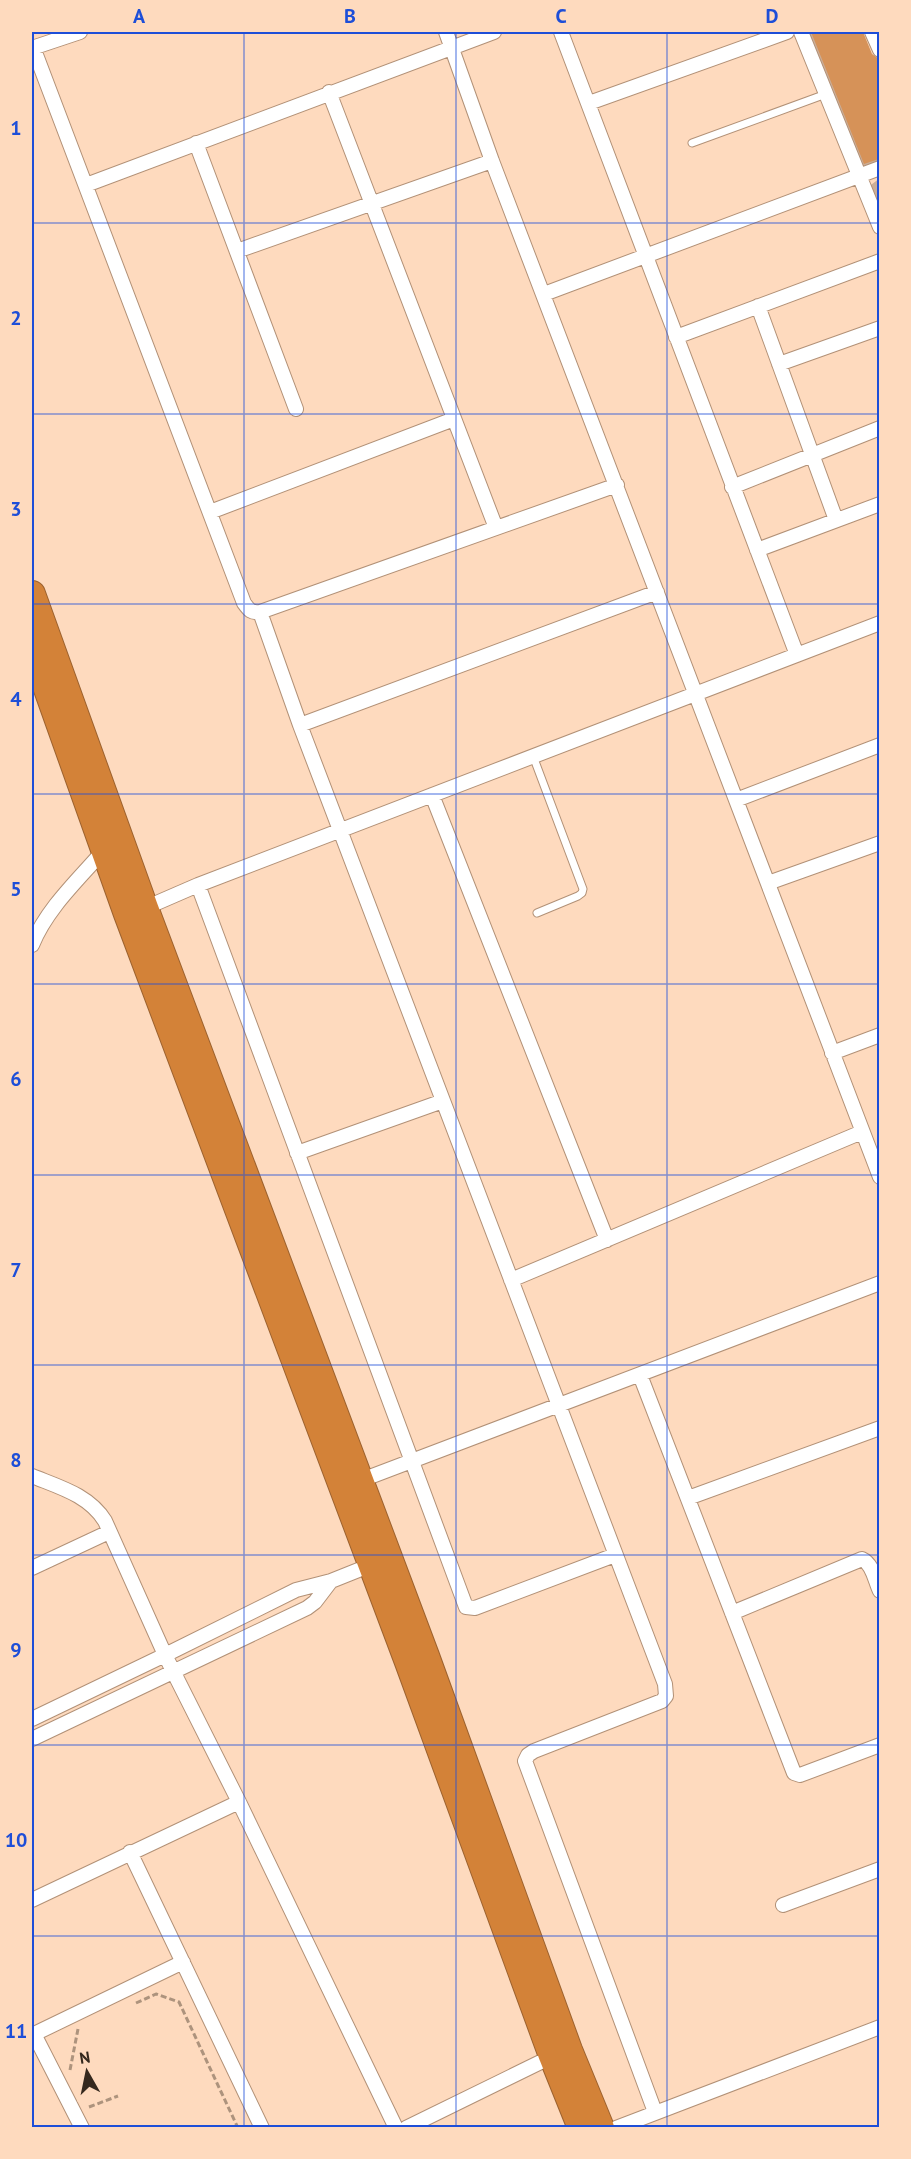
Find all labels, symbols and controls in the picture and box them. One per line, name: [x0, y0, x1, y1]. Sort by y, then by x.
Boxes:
text: A: [133, 3, 146, 29]
text: B: [344, 3, 356, 29]
text: C: [555, 3, 567, 29]
text: D: [766, 3, 779, 29]
text: 1: [10, 115, 22, 141]
text: 2: [10, 305, 22, 331]
text: 3: [10, 496, 22, 522]
text: 4: [10, 686, 22, 712]
text: 5: [10, 876, 22, 902]
text: 6: [10, 1066, 22, 1092]
text: 7: [10, 1257, 22, 1283]
text: 8: [10, 1447, 22, 1473]
text: 9: [10, 1637, 22, 1663]
text: 10: [5, 1827, 27, 1853]
text: 11: [5, 2018, 27, 2044]
north arrow: [57, 2042, 117, 2102]
text: N: [78, 2046, 91, 2068]

